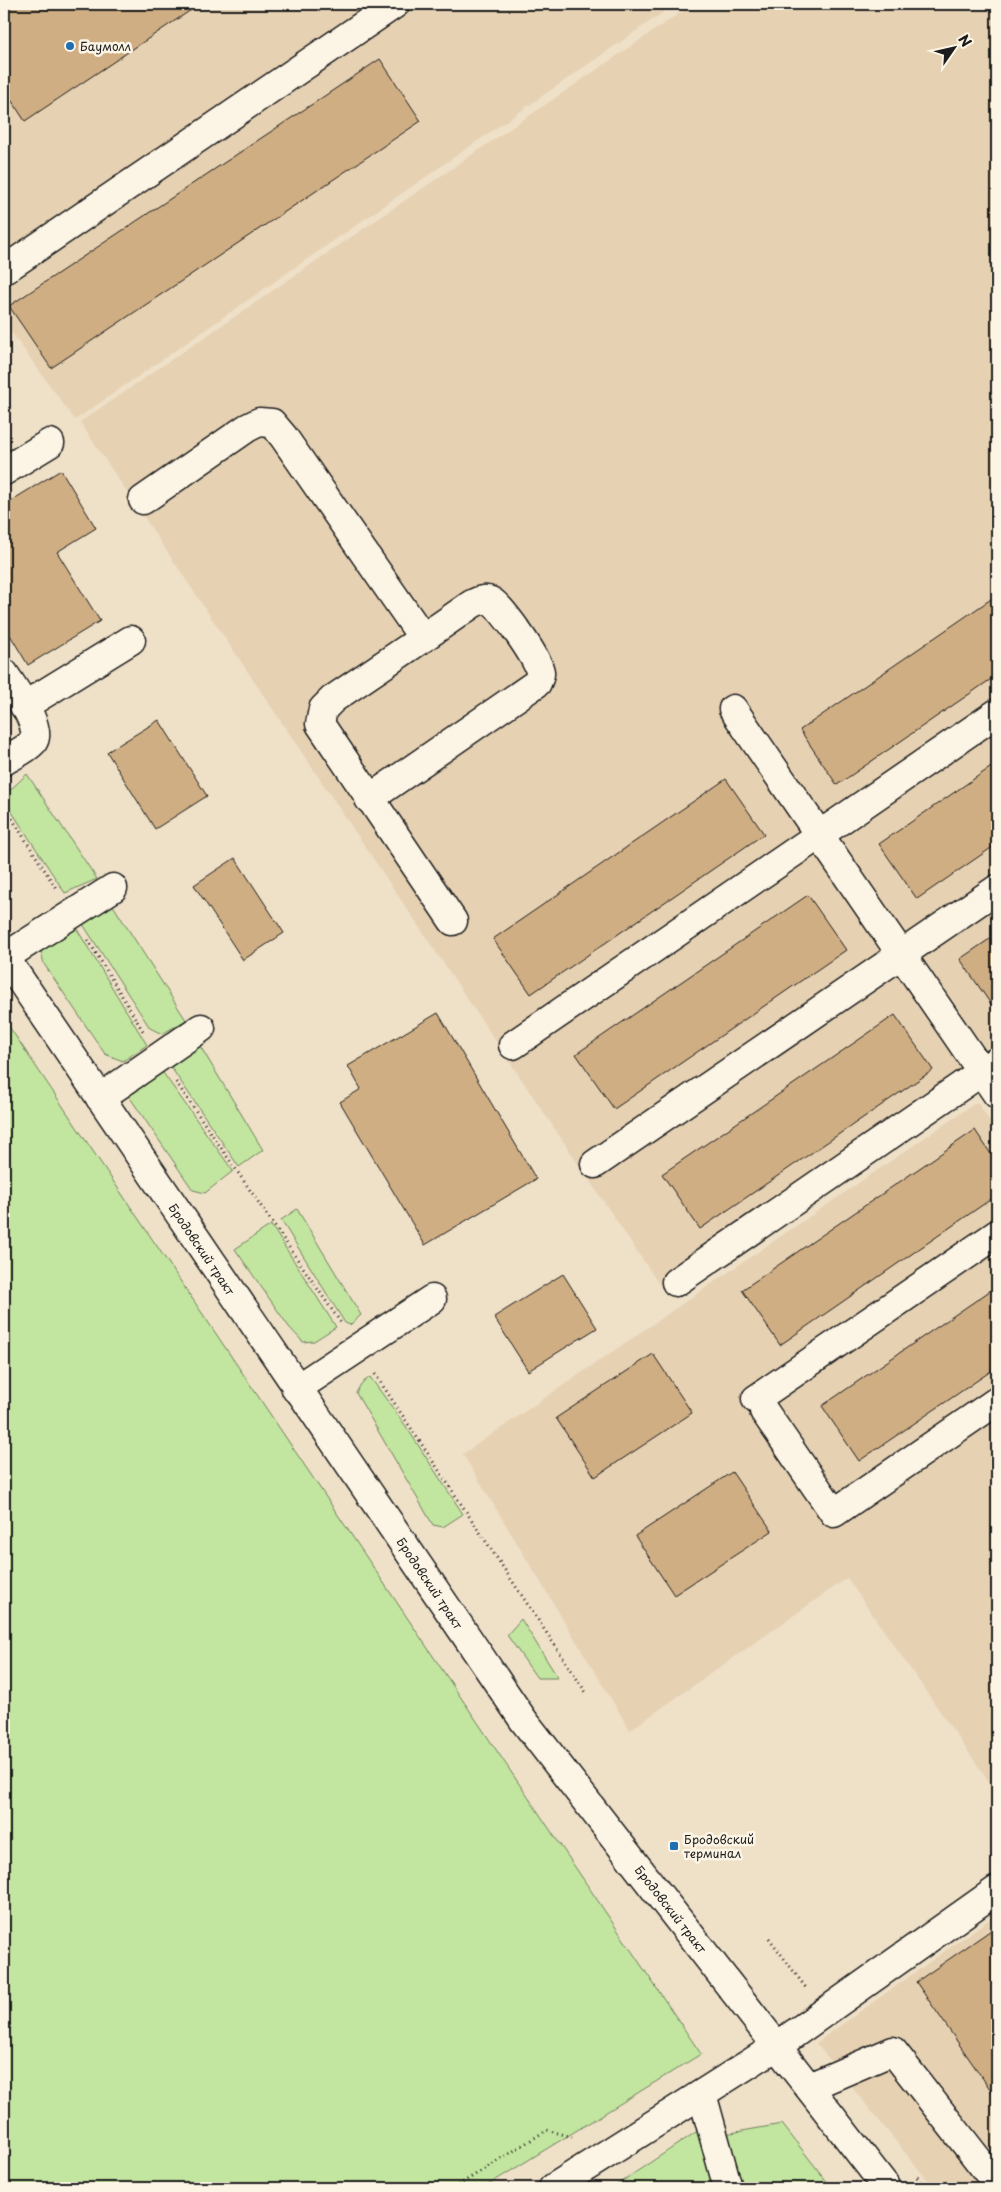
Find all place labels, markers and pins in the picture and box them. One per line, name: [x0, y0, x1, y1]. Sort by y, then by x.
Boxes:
place label: Баумолл: [80, 37, 131, 55]
marker: Баумолл: [64, 40, 76, 52]
place label: Бродовский терминал: [684, 1830, 754, 1862]
marker: Бродовский терминал: [668, 1840, 680, 1852]

